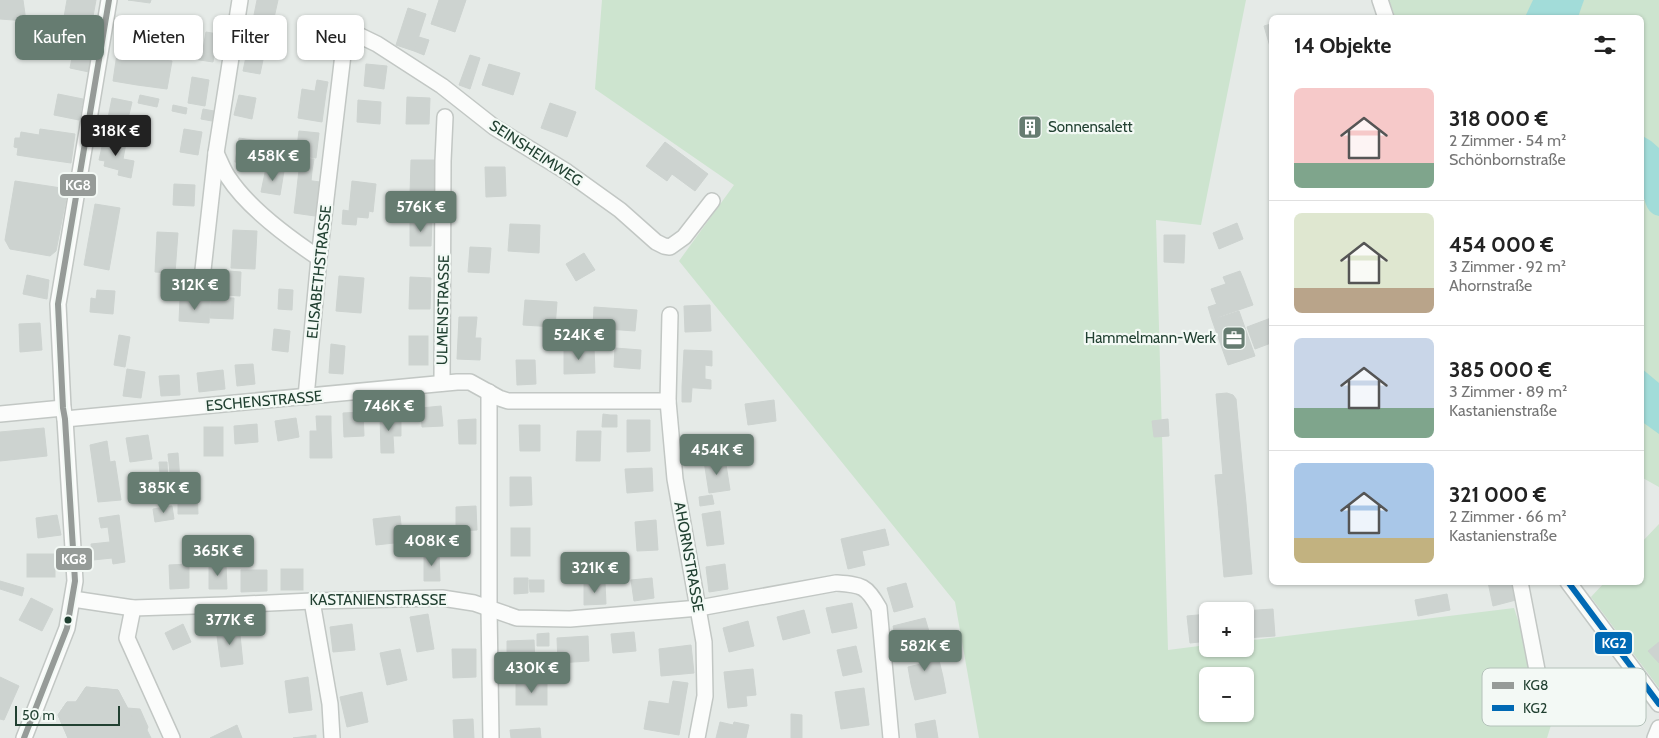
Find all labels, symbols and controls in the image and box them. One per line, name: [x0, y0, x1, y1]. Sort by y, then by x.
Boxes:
chip: Kaufen: [15, 15, 104, 60]
chip: Mieten: [114, 15, 203, 60]
chip: Filter: [213, 15, 287, 60]
chip: Neu: [297, 15, 364, 60]
icon: filters: [1591, 31, 1619, 59]
text: 14 Objekte: [1294, 33, 1391, 58]
text: 318 000 €: [1449, 106, 1548, 131]
icon: home: [1334, 108, 1394, 168]
pin: 318K €: [75, 114, 157, 157]
building icon: Sonnensalett: [1017, 114, 1043, 140]
street label: SEINSHEIMWEG: [486, 116, 586, 190]
place label: Sonnensalett: [1048, 118, 1133, 136]
text: 318K €: [92, 121, 140, 140]
text: 2 Zimmer · 54 m²: [1449, 131, 1566, 150]
pin: 458K €: [232, 140, 314, 182]
text: 458K €: [247, 146, 299, 165]
text: Schönbornstraße: [1449, 150, 1566, 169]
line badge: KG8: [59, 173, 97, 197]
text: KG8: [65, 176, 91, 194]
pin: 576K €: [380, 190, 462, 233]
text: 576K €: [396, 197, 446, 216]
street label: ELISABETHSTRASSE: [303, 204, 335, 340]
text: 454 000 €: [1449, 232, 1554, 257]
icon: home: [1334, 233, 1394, 293]
street label: ULMENSTRASSE: [433, 255, 453, 365]
text: 3 Zimmer · 92 m²: [1449, 257, 1566, 276]
pin: 312K €: [154, 268, 236, 311]
text: 312K €: [172, 275, 218, 294]
text: Ahornstraße: [1449, 276, 1532, 295]
pin: 524K €: [538, 318, 620, 361]
text: 524K €: [554, 325, 604, 344]
office icon: Hammelmann-Werk: [1221, 325, 1247, 351]
place label: Hammelmann-Werk: [1085, 329, 1216, 347]
text: 385 000 €: [1449, 357, 1552, 382]
icon: home: [1334, 358, 1394, 418]
text: 3 Zimmer · 89 m²: [1449, 382, 1567, 401]
street label: ESCHENSTRASSE: [205, 387, 323, 415]
pin: 746K €: [348, 390, 430, 432]
text: 746K €: [364, 396, 414, 415]
text: Kastanienstraße: [1449, 401, 1557, 420]
pin: 454K €: [676, 434, 758, 476]
text: 454K €: [691, 440, 743, 459]
pin: 385K €: [123, 472, 205, 514]
text: 385K €: [139, 478, 189, 497]
text: 321 000 €: [1449, 482, 1547, 507]
icon: home: [1334, 483, 1394, 543]
street label: AHORNSTRASSE: [670, 500, 708, 614]
text: 2 Zimmer · 66 m²: [1449, 507, 1567, 526]
pin: 408K €: [391, 524, 473, 567]
text: Kastanienstraße: [1449, 526, 1557, 545]
text: 408K €: [405, 531, 459, 550]
pin: 365K €: [177, 534, 259, 577]
text: 365K €: [193, 541, 243, 560]
line badge: KG8: [55, 547, 93, 571]
text: KG8: [61, 550, 87, 568]
pin: 321K €: [554, 552, 636, 594]
text: 321K €: [572, 558, 618, 577]
street label: KASTANIENSTRASSE: [309, 591, 447, 609]
map controls: [1199, 602, 1254, 722]
button: +: [1199, 602, 1254, 657]
pin: 377K €: [189, 604, 271, 646]
text: 377K €: [206, 610, 254, 629]
unlabelled marker: [63, 615, 73, 625]
pin: 582K €: [884, 630, 966, 672]
line badge: KG2: [1594, 631, 1633, 655]
text: KG2: [1601, 634, 1627, 652]
text: 582K €: [900, 636, 950, 655]
pin: 430K €: [491, 652, 573, 694]
text: 430K €: [505, 658, 559, 677]
button: −: [1199, 667, 1254, 722]
legend: [1482, 668, 1646, 726]
text: KG8: [1523, 676, 1548, 694]
text: KG2: [1523, 699, 1547, 717]
scale bar: [15, 703, 120, 726]
text: 50 m: [22, 706, 55, 724]

